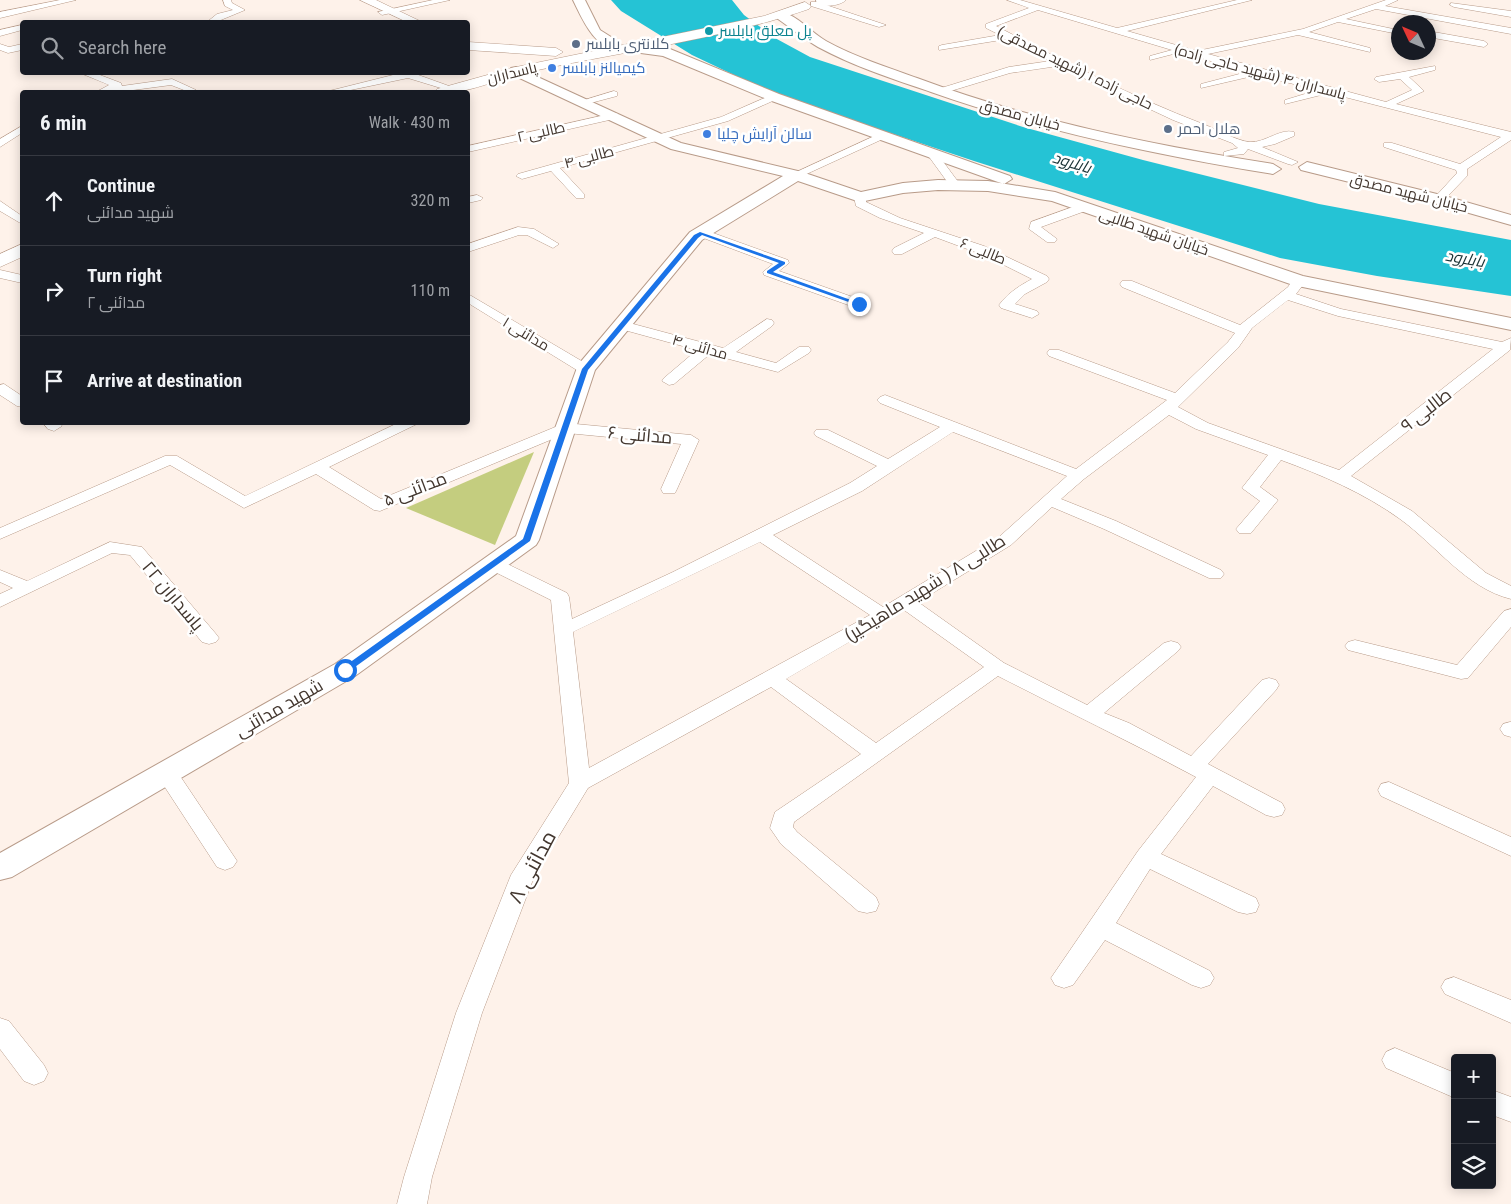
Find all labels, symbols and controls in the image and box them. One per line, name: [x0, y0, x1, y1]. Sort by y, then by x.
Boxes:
north arrow: [1391, 15, 1436, 60]
search box: [20, 20, 470, 75]
place label: پل معلق بابلسر: [718, 22, 812, 41]
street label: حاجی زاده ۱ (شهید مصدقی): [994, 22, 1156, 114]
marker: پل معلق بابلسر: [703, 25, 715, 37]
icon: search: [38, 34, 66, 62]
place label: کلانتری بابلسر: [585, 35, 669, 54]
text: Search here: [78, 36, 166, 59]
marker: کلانتری بابلسر: [570, 38, 582, 50]
street label: پاسداران ۴ (شهید حاجی زاده): [1172, 40, 1348, 105]
street label: پاسداران: [485, 58, 539, 89]
place label: کیمیالنز بابلسر: [561, 59, 645, 77]
marker: کیمیالنز بابلسر: [546, 62, 558, 74]
street label: خیابان مصدق: [978, 96, 1062, 135]
text: 6 min: [40, 111, 87, 135]
text: Walk · 430 m: [369, 113, 450, 132]
street label: طالبی ۲: [515, 118, 567, 147]
place label: هلال احمر: [1177, 120, 1240, 138]
marker: هلال احمر: [1162, 123, 1174, 135]
place label: سالن آرایش چلیا: [717, 125, 812, 144]
marker: سالن آرایش چلیا: [701, 128, 713, 140]
street label: طالبی ۴: [562, 142, 616, 173]
water label: بابلرود: [1050, 148, 1094, 178]
street label: خیابان شهید مصدق: [1348, 170, 1470, 217]
text: Continue: [87, 174, 155, 197]
icon: ahead: [40, 187, 68, 215]
text: 320 m: [411, 191, 450, 210]
text: شهید مدائنی: [87, 203, 174, 222]
street label: خیابان شهید طالبی: [1097, 205, 1211, 260]
street label: طالبی ۶: [957, 234, 1009, 269]
water label: بابلرود: [1444, 246, 1487, 271]
text: Turn right: [87, 264, 162, 287]
icon: right: [40, 277, 68, 305]
text: 110 m: [411, 281, 450, 300]
text: مدائنی ۲: [87, 293, 145, 312]
route end: [848, 293, 871, 316]
street label: مدائنی ۱: [499, 313, 553, 356]
street label: مدائنی ۴: [670, 331, 730, 364]
icon: arrive: [40, 367, 68, 395]
text: Arrive at destination: [87, 369, 242, 392]
street label: طالبی ۹: [1396, 383, 1456, 437]
street label: مدائنی ۶: [607, 421, 673, 449]
street label: مدائنی ۵: [380, 467, 450, 511]
street label: طالبی ۸ ( شهید ماهیگیر): [840, 529, 1010, 647]
street label: پاسداران ۲۲: [137, 557, 209, 636]
route start: [334, 659, 357, 682]
street label: شهید مدائنی: [231, 674, 327, 742]
street label: مدائنی ۸: [503, 827, 562, 908]
map controls: [1451, 1054, 1496, 1189]
button: +: [1451, 1054, 1496, 1099]
button: −: [1451, 1099, 1496, 1144]
button: layers: [1451, 1144, 1496, 1189]

